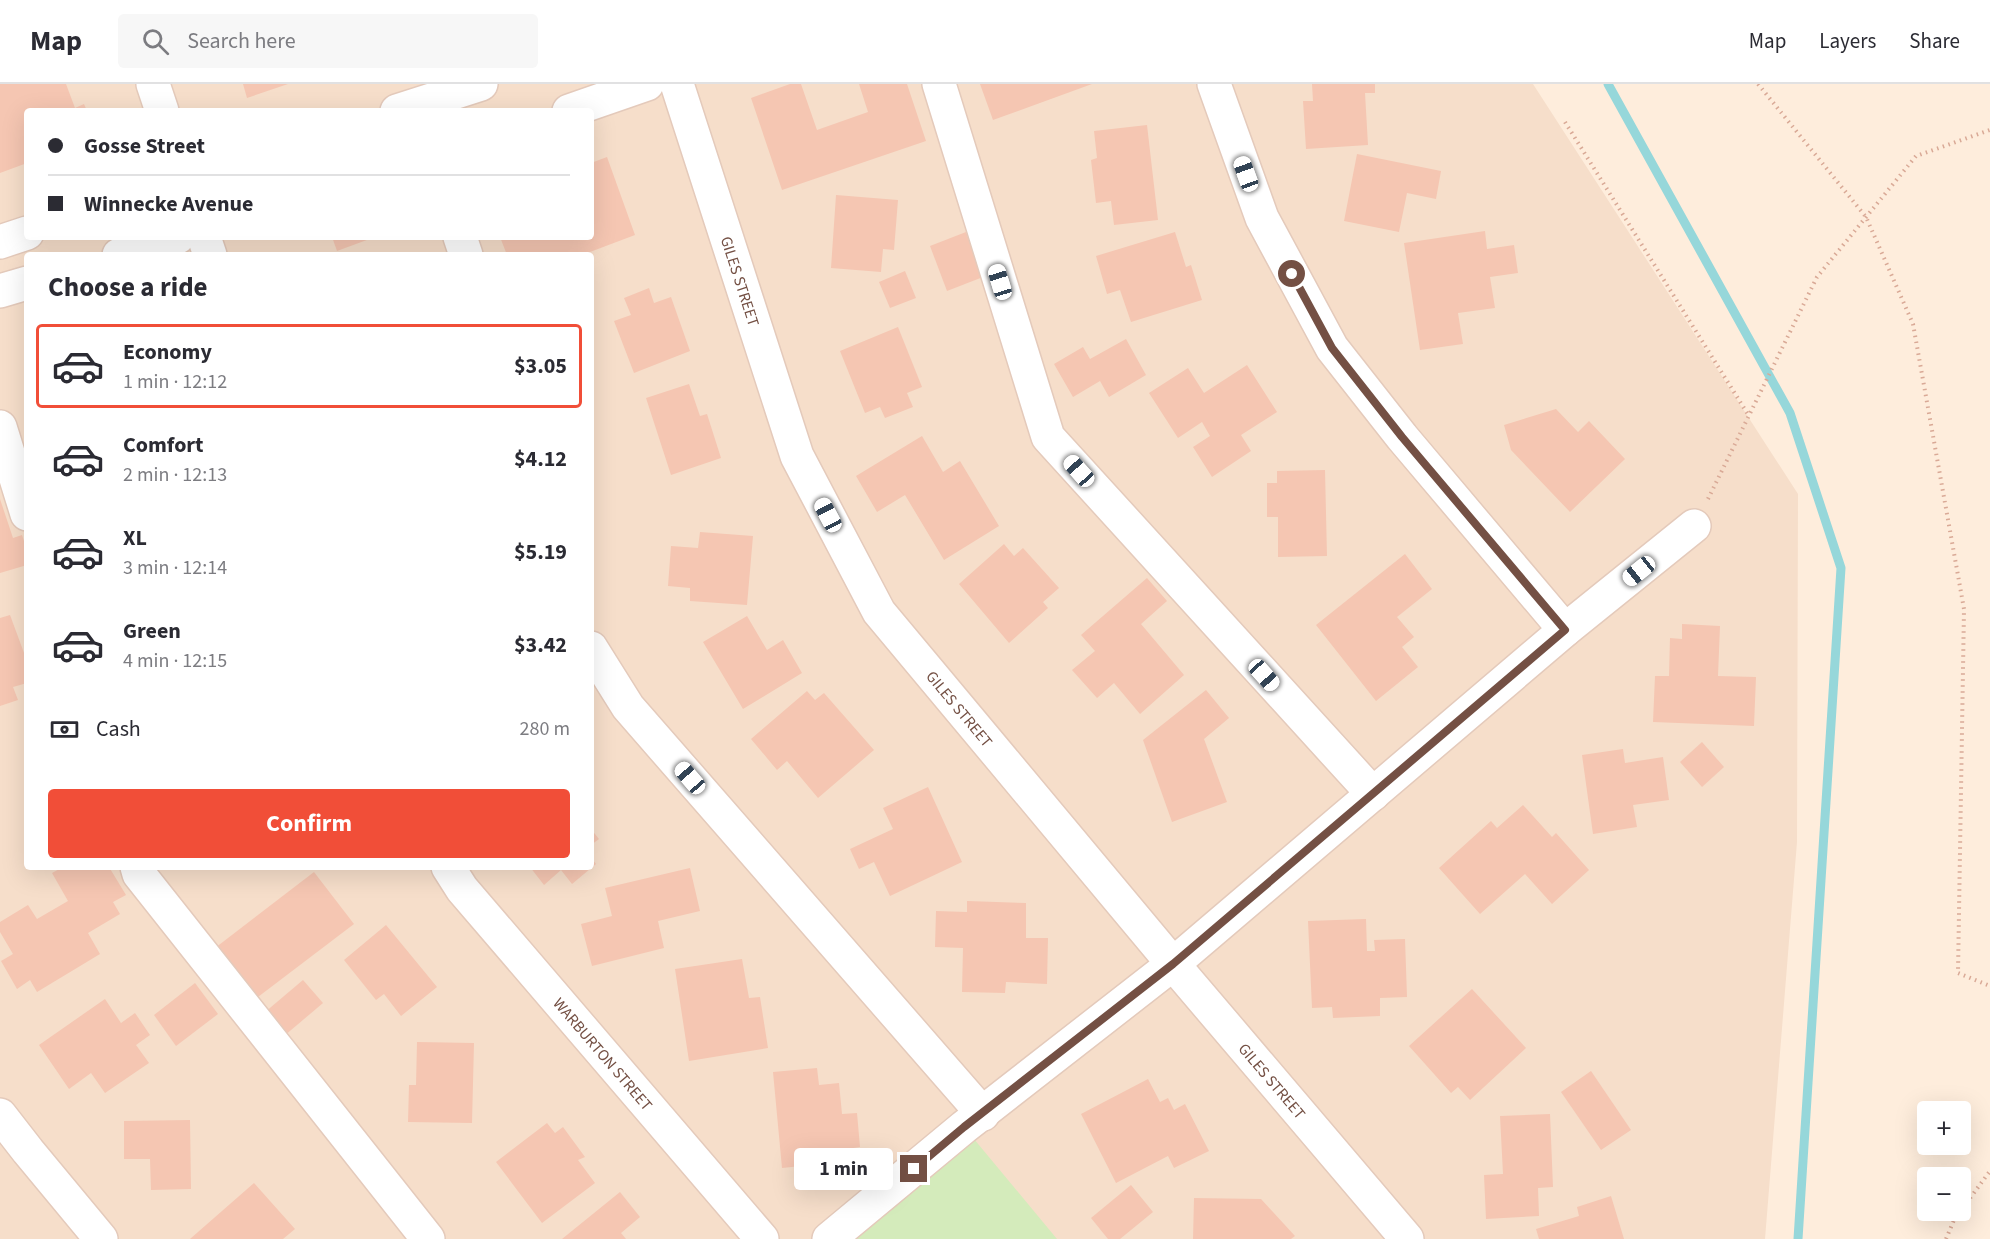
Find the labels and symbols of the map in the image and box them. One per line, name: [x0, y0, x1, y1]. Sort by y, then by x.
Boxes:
car: [1231, 154, 1261, 194]
street label: GILES STREET: [715, 233, 765, 330]
route start: [1278, 260, 1305, 287]
car: [986, 262, 1014, 302]
car: [1060, 452, 1098, 490]
car: [812, 495, 844, 535]
car: [1619, 553, 1659, 589]
car: [1245, 656, 1283, 694]
street label: GILES STREET: [921, 666, 998, 752]
car: [671, 759, 709, 797]
street label: WARBURTON STREET: [548, 993, 658, 1116]
street label: GILES STREET: [1233, 1039, 1310, 1124]
callout: 1 min: [794, 1148, 893, 1190]
route end: [900, 1155, 927, 1182]

